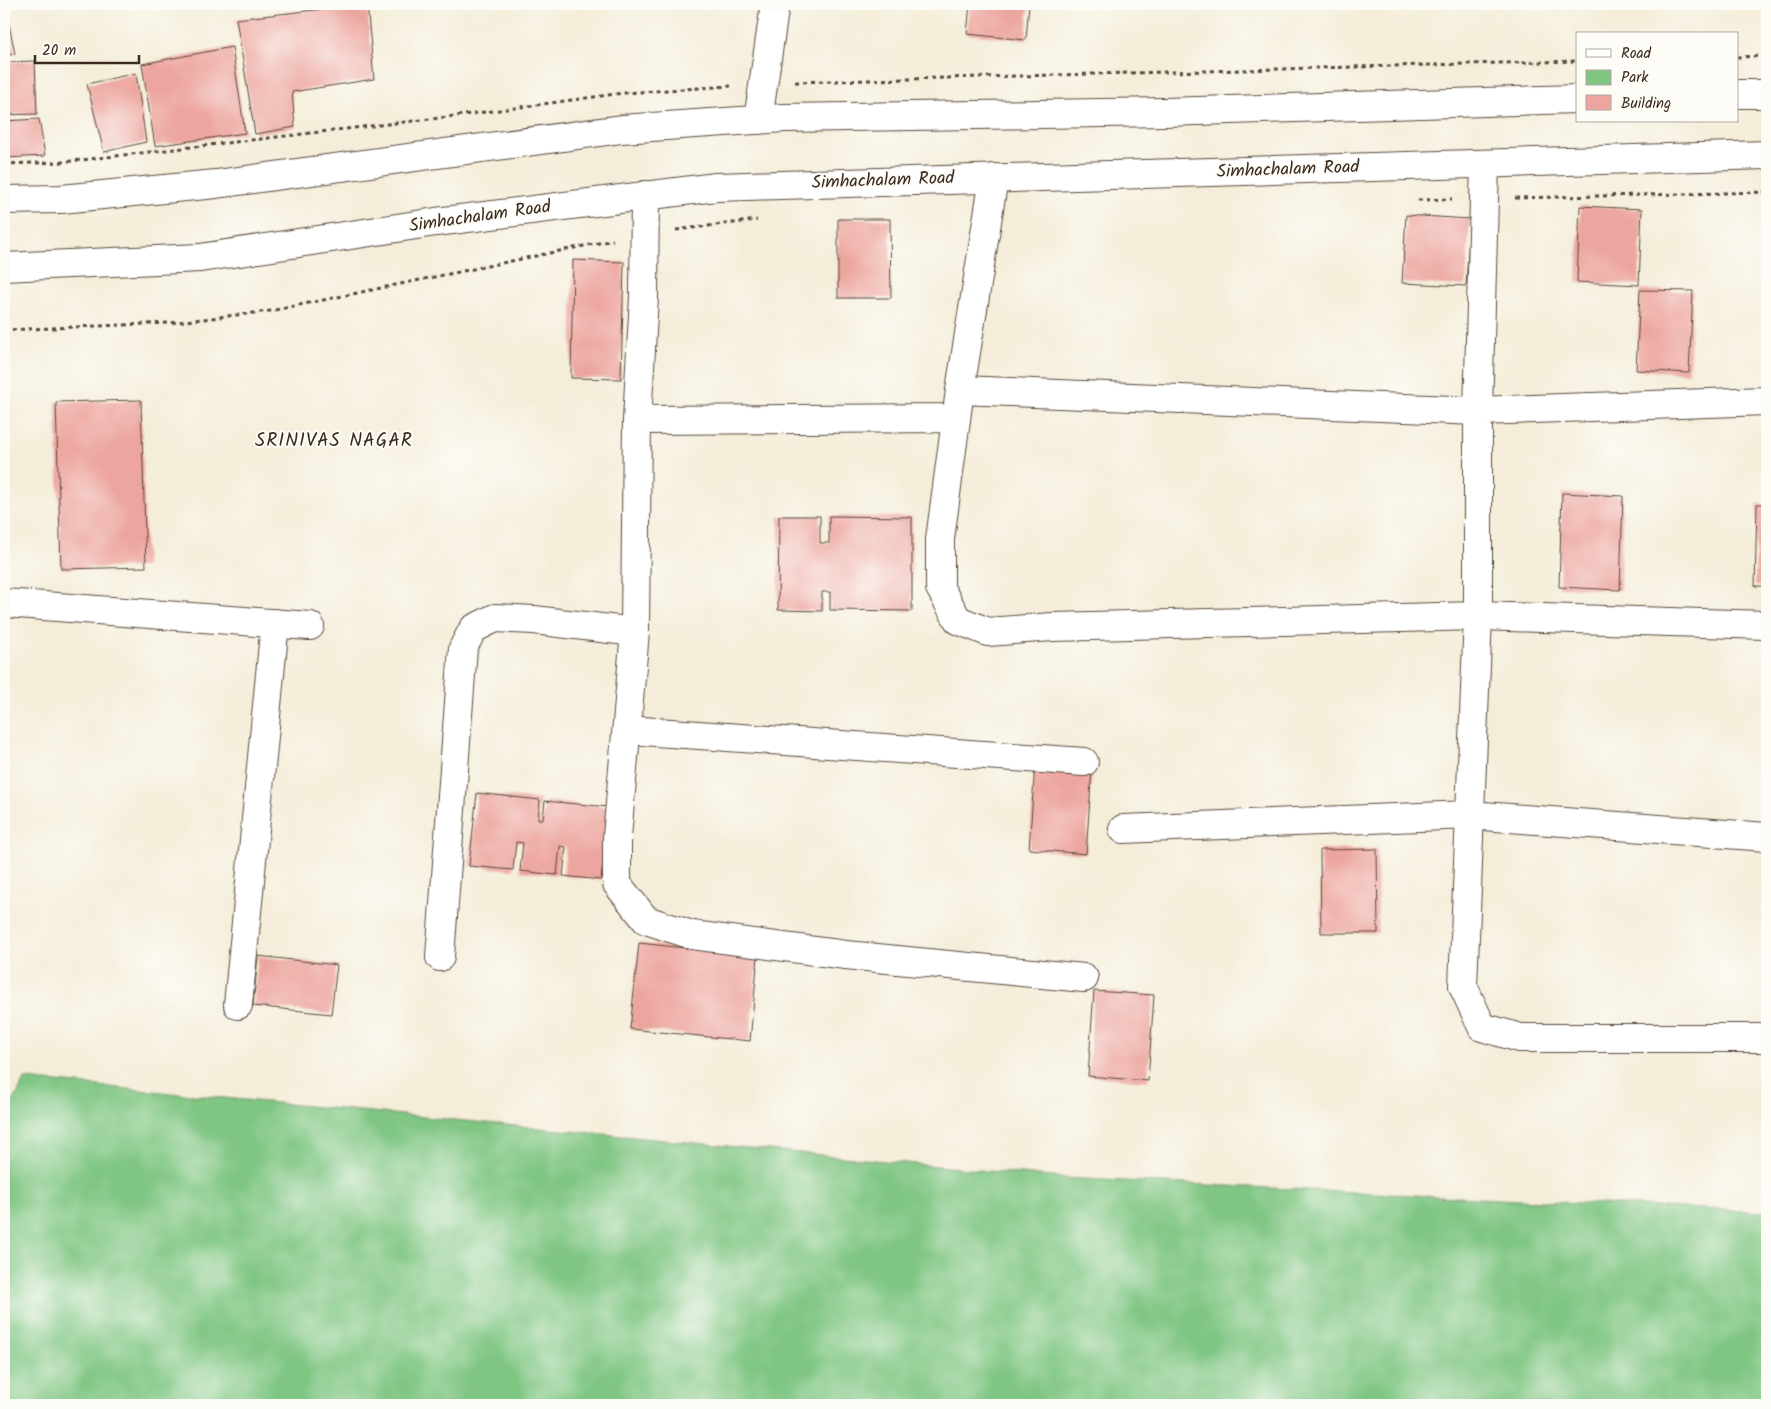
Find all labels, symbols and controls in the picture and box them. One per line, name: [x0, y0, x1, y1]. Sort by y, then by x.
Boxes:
scale bar: [35, 32, 139, 64]
legend: [1576, 32, 1738, 122]
text: 20 m: [42, 39, 76, 63]
text: Road: [1621, 42, 1652, 66]
text: Park: [1621, 66, 1649, 90]
text: Building: [1621, 92, 1671, 116]
street label: Simhachalam Road: [1216, 153, 1361, 187]
street label: Simhachalam Road: [811, 164, 956, 198]
street label: Simhachalam Road: [407, 193, 554, 241]
district label: SRINIVAS NAGAR: [255, 426, 413, 456]

